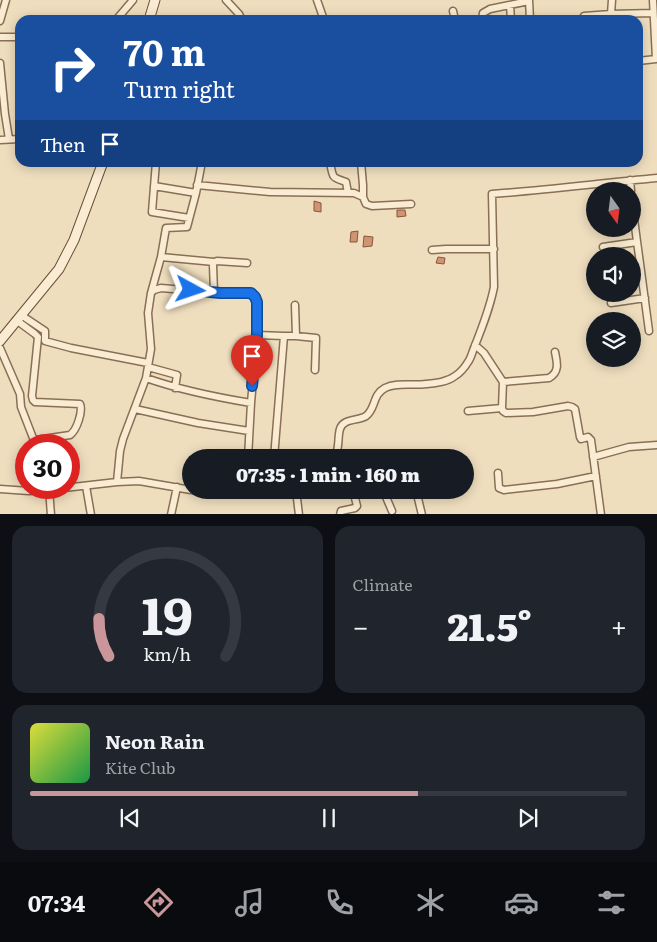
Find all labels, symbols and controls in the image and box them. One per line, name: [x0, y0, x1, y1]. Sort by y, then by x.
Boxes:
text: 70 m: [123, 25, 205, 77]
icon: right: [40, 35, 105, 100]
text: Turn right: [123, 72, 235, 105]
text: Then: [40, 130, 86, 158]
icon: arrive: [96, 130, 124, 158]
north arrow: [586, 182, 641, 238]
map controls: [586, 182, 641, 367]
button: sound: [586, 247, 641, 302]
position arrow: [164, 263, 216, 315]
button: layers: [586, 312, 641, 367]
pin: [231, 335, 273, 386]
icon: arrive: [238, 342, 266, 370]
speed limit sign: 30: [15, 434, 80, 499]
text: 07:35 · 1 min · 160 m: [236, 460, 420, 488]
text: Climate: [353, 572, 413, 596]
text: 19: [142, 574, 193, 651]
text: 21.5°: [447, 596, 532, 653]
text: −: [353, 604, 369, 646]
text: +: [611, 604, 627, 646]
text: km/h: [143, 640, 191, 667]
text: Neon Rain: [105, 727, 205, 755]
text: Kite Club: [105, 755, 176, 779]
icon: previous: [116, 804, 144, 832]
icon: pause: [315, 804, 343, 832]
icon: next: [514, 804, 542, 832]
icon: directions: [141, 885, 176, 920]
icon: music: [232, 885, 267, 920]
icon: phone: [322, 885, 357, 920]
icon: climate: [413, 885, 448, 920]
icon: car: [504, 885, 539, 920]
icon: filters: [594, 885, 629, 920]
text: 07:34: [28, 886, 85, 919]

